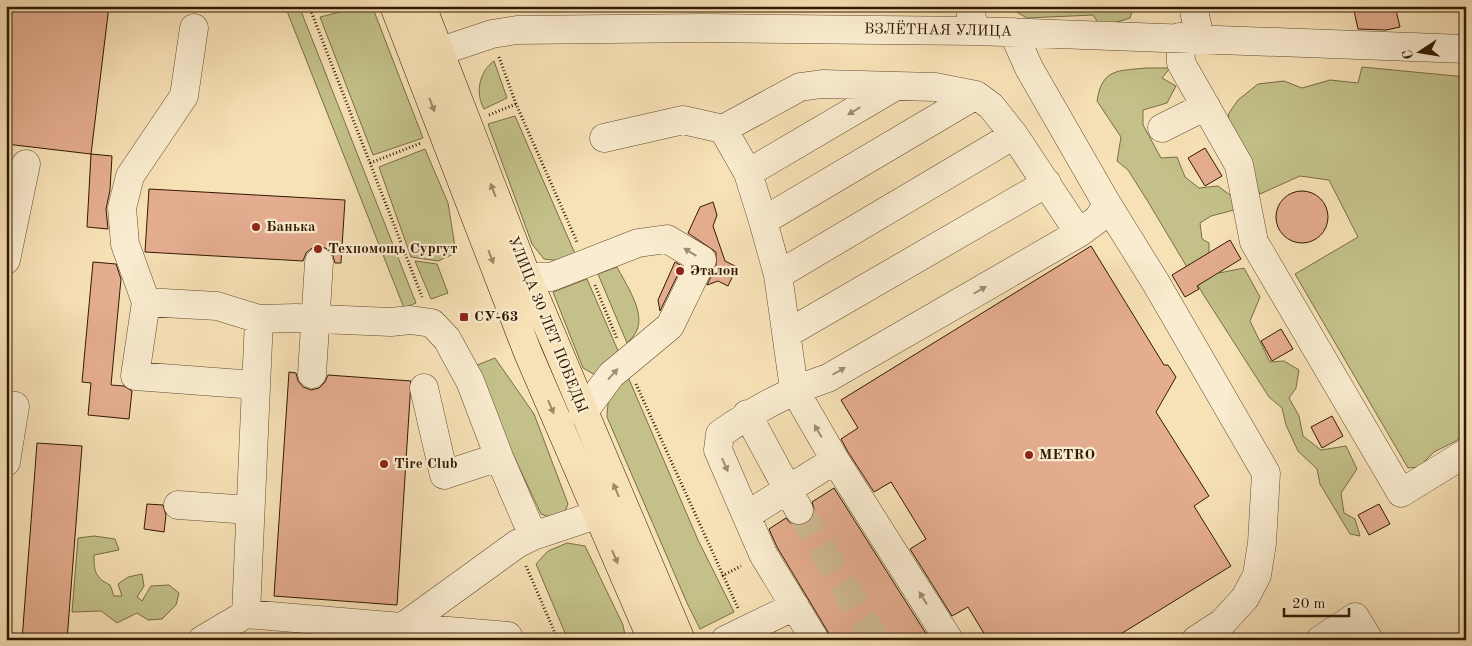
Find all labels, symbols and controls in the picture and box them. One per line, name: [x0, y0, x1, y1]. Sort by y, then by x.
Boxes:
street label: ВЗЛЁТНАЯ УЛИЦА: [864, 19, 1013, 40]
north arrow: [1394, 28, 1444, 78]
text: С: [1400, 49, 1416, 60]
one-way arrow: [428, 98, 436, 112]
one-way arrow: [847, 106, 860, 115]
one-way arrow: [488, 183, 496, 197]
place label: Банька: [266, 220, 316, 235]
marker: Банька: [250, 221, 262, 233]
street label: УЛИЦА 30 ЛЕТ ПОБЕДЫ: [505, 235, 589, 415]
place label: Техпомощь Сургут: [328, 242, 457, 257]
marker: Техпомощь Сургут: [312, 243, 324, 255]
one-way arrow: [683, 248, 696, 257]
one-way arrow: [487, 249, 495, 264]
place label: Эталон: [690, 264, 739, 279]
marker: Эталон: [674, 265, 686, 277]
one-way arrow: [973, 286, 987, 294]
place label: СУ-63: [474, 310, 518, 325]
marker: СУ-63: [458, 311, 470, 323]
one-way arrow: [833, 367, 846, 376]
one-way arrow: [607, 369, 619, 381]
one-way arrow: [548, 400, 556, 414]
one-way arrow: [814, 424, 823, 437]
place label: METRO: [1039, 448, 1095, 463]
marker: METRO: [1023, 449, 1035, 461]
place label: Tire Club: [394, 457, 458, 472]
marker: Tire Club: [378, 458, 390, 470]
one-way arrow: [721, 458, 729, 472]
one-way arrow: [612, 483, 620, 497]
one-way arrow: [611, 550, 619, 564]
scale bar: [1284, 586, 1350, 618]
one-way arrow: [918, 592, 927, 605]
text: 20 m: [1292, 597, 1326, 612]

